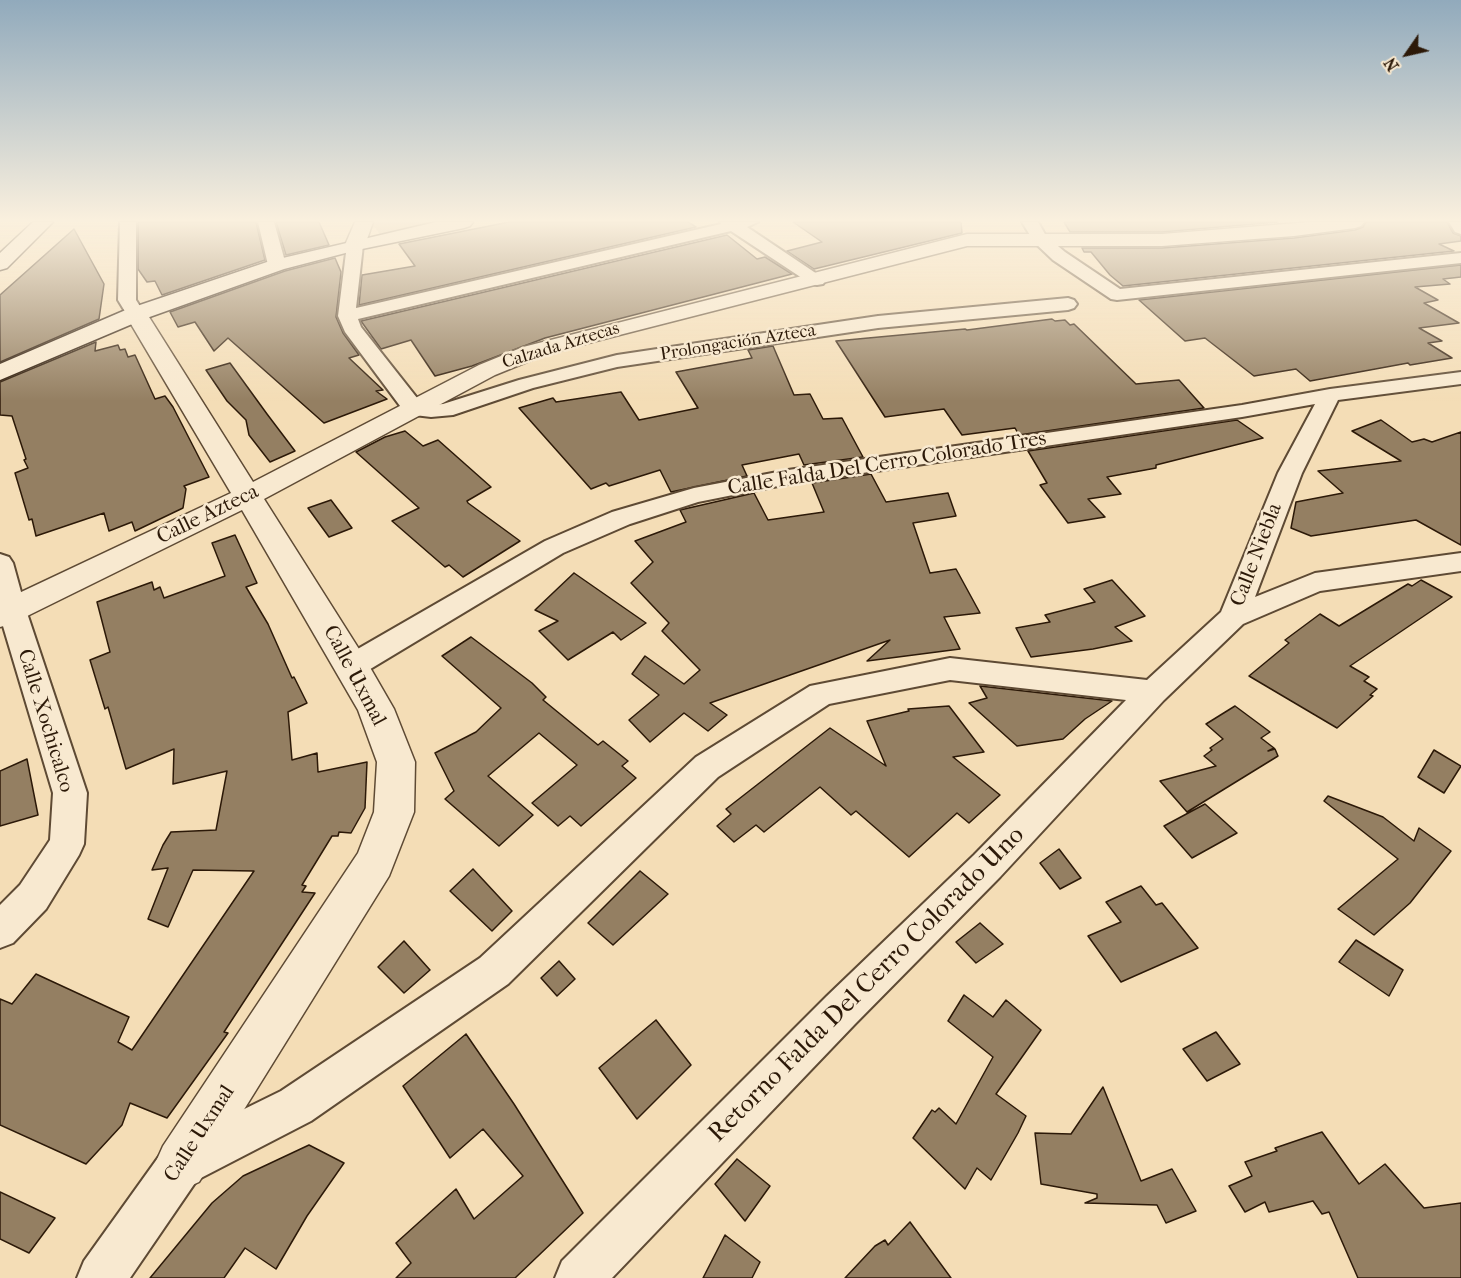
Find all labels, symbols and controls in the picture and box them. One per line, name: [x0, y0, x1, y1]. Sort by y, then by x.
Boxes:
north arrow: [1377, 24, 1437, 84]
text: N: [1380, 54, 1403, 75]
street label: Calzada Aztecas: [500, 318, 622, 374]
street label: Prolongación Azteca: [659, 320, 817, 366]
street label: Calle Falda Del Cerro Colorado Tres: [726, 426, 1048, 502]
street label: Calle Azteca: [153, 480, 263, 550]
street label: Calle Niebla: [1226, 500, 1288, 610]
street label: Calle Uxmal: [317, 621, 391, 731]
street label: Calle Xochicalco: [11, 646, 79, 796]
street label: Retorno Falda Del Cerro Colorado Uno: [702, 820, 1032, 1150]
street label: Calle Uxmal: [159, 1081, 241, 1187]

